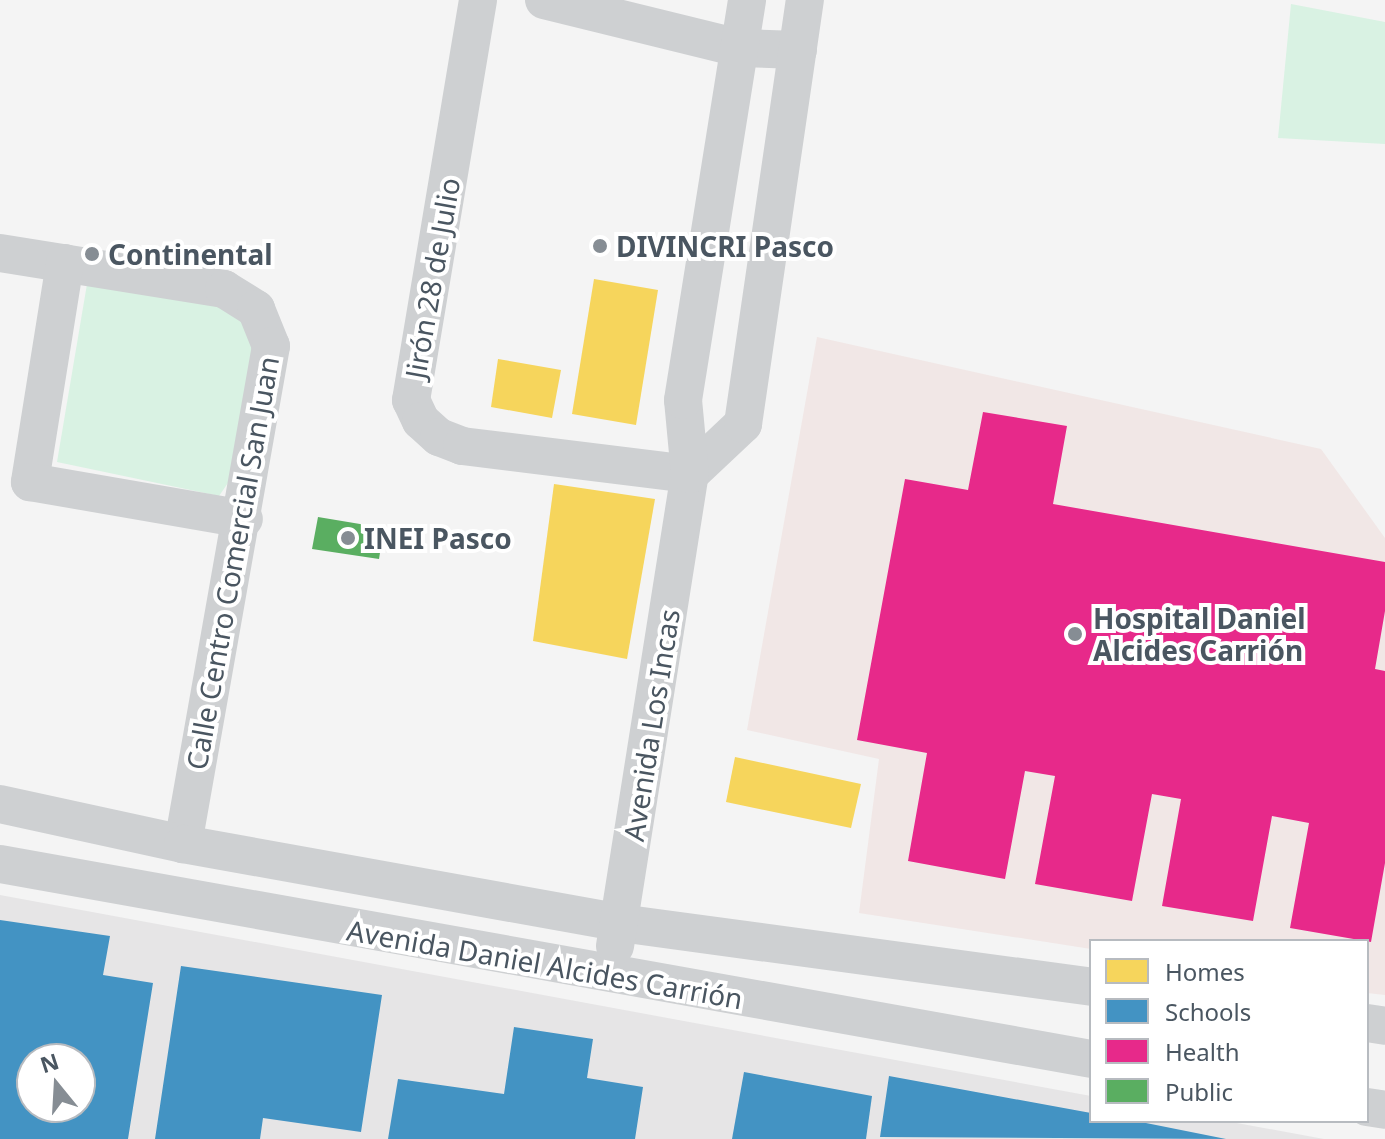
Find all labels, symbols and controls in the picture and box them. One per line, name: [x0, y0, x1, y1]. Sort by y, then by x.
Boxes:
street label: Jirón 28 de Julio: [398, 175, 466, 381]
place label: DIVINCRI Pasco: [616, 229, 834, 263]
place label: Continental: [108, 237, 273, 271]
marker: DIVINCRI Pasco: [591, 237, 609, 255]
marker: Continental: [83, 245, 101, 263]
street label: Calle Centro Comercial San Juan: [179, 354, 285, 772]
place label: INEI Pasco: [364, 521, 512, 555]
marker: INEI Pasco: [339, 529, 357, 547]
place label: Hospital Daniel Alcides Carrión: [1093, 601, 1305, 667]
street label: Avenida Los Incas: [616, 607, 686, 843]
marker: Hospital Daniel Alcides Carrión: [1064, 623, 1086, 645]
street label: Avenida Daniel Alcides Carrión: [345, 913, 745, 1015]
legend: [1089, 939, 1369, 1123]
text: Homes: [1165, 955, 1245, 988]
text: Schools: [1165, 995, 1251, 1028]
text: Health: [1165, 1035, 1239, 1068]
north arrow: [16, 1043, 96, 1123]
text: N: [36, 1045, 62, 1079]
text: Public: [1165, 1075, 1233, 1108]

